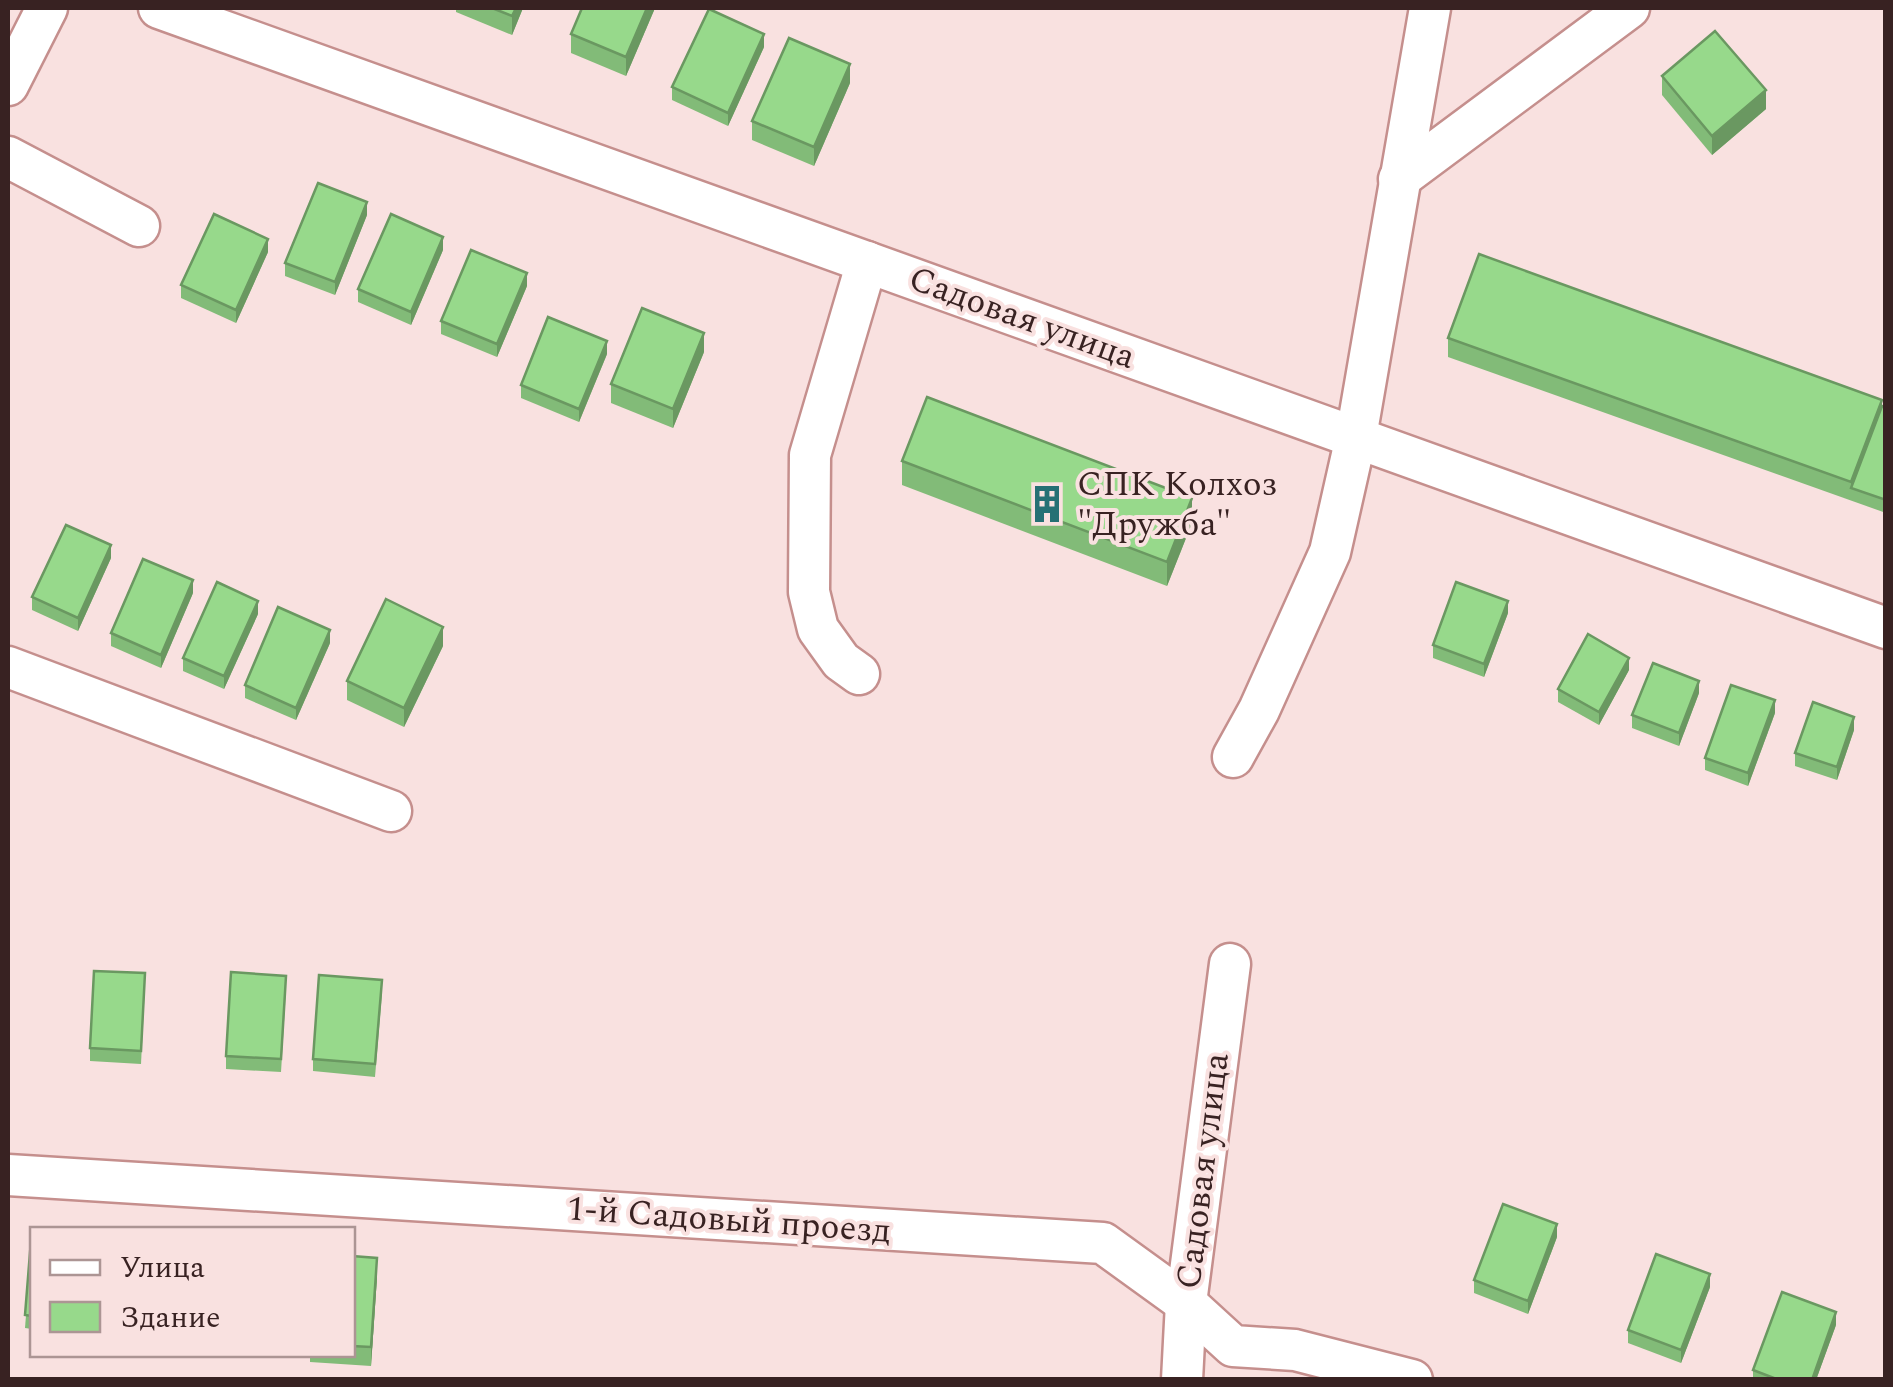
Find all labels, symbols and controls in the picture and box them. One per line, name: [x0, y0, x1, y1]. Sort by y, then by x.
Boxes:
street label: Садовая улица: [901, 252, 1143, 384]
place label: СПК Колхоз "Дружба": [1077, 458, 1277, 551]
building icon: СПК Колхоз "Дружба": [1026, 483, 1068, 525]
street label: Садовая улица: [1162, 1050, 1244, 1292]
street label: 1-й Садовый проезд: [565, 1182, 893, 1258]
legend: [30, 1227, 355, 1357]
text: Улица: [120, 1245, 205, 1291]
text: Здание: [120, 1295, 221, 1341]

